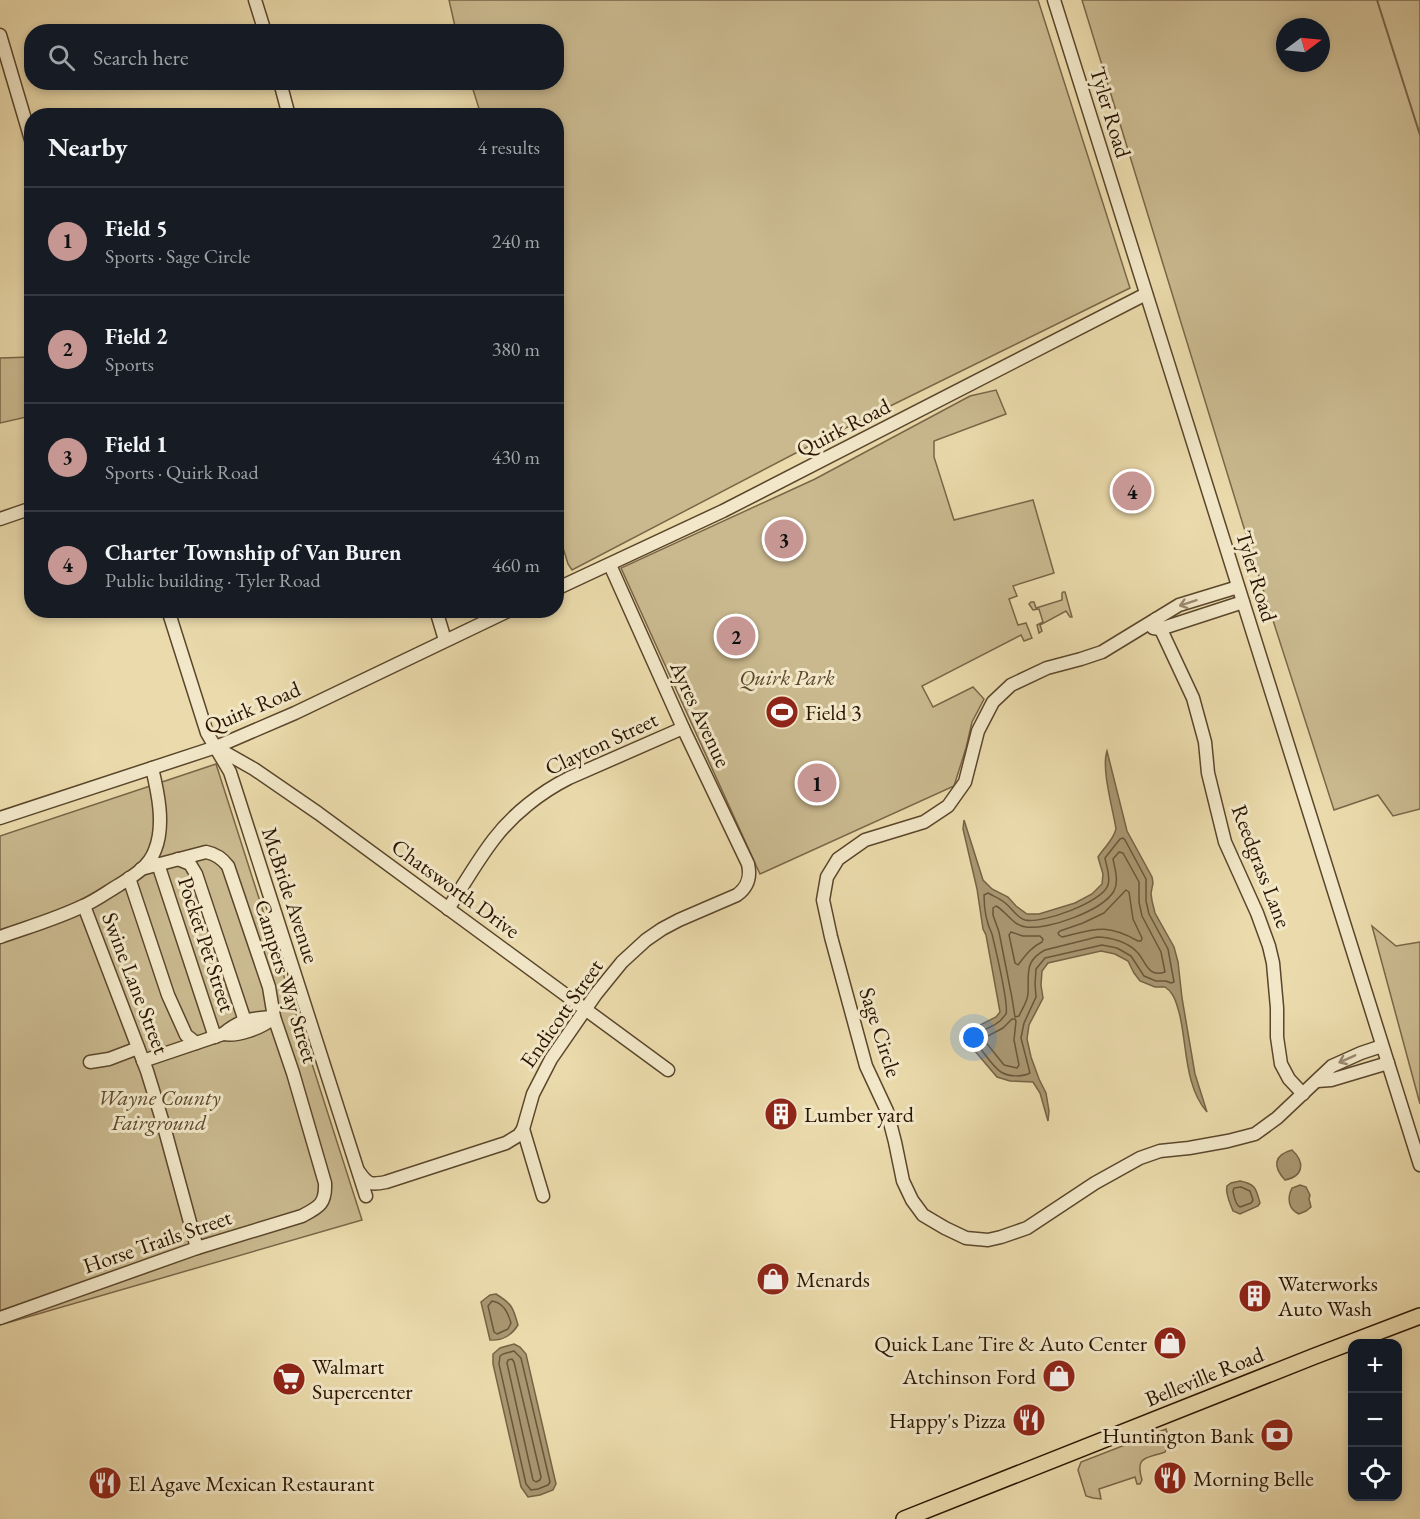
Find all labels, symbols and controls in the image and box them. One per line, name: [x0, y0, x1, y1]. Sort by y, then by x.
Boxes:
north arrow: [1276, 18, 1330, 72]
search box: [24, 24, 564, 90]
icon: search: [45, 41, 78, 74]
text: Search here: [93, 43, 188, 72]
street label: Tyler Road: [1083, 63, 1138, 162]
text: Nearby: [48, 130, 128, 164]
text: 4 results: [477, 134, 540, 160]
text: Field 5: [105, 214, 168, 243]
text: 1: [62, 228, 73, 254]
text: 240 m: [492, 228, 540, 254]
text: Sports · Sage Circle: [105, 243, 250, 269]
text: Field 2: [105, 322, 168, 351]
text: 2: [62, 336, 73, 362]
text: 380 m: [492, 336, 540, 362]
text: Sports: [105, 351, 154, 377]
street label: Quirk Road: [791, 391, 896, 463]
text: Field 1: [105, 430, 168, 459]
text: 3: [62, 444, 73, 470]
text: 430 m: [492, 444, 540, 470]
text: Sports · Quirk Road: [105, 459, 259, 485]
pin: 4: [1112, 468, 1152, 514]
pin: 3: [764, 516, 804, 562]
street label: Tyler Road: [1229, 527, 1284, 626]
text: Charter Township of Van Buren: [105, 538, 401, 567]
text: 4: [62, 552, 73, 578]
text: 460 m: [492, 552, 540, 578]
text: Public building · Tyler Road: [105, 567, 321, 593]
one-way arrow: [1179, 598, 1198, 609]
pin: 2: [716, 614, 756, 658]
street label: Ayres Avenue: [663, 656, 738, 772]
park label: Quirk Park: [739, 663, 835, 692]
street label: Quirk Road: [200, 674, 306, 741]
sports icon: Field 3: [764, 694, 800, 730]
place label: Field 3: [805, 698, 862, 727]
street label: Clayton Street: [540, 705, 662, 782]
pin: 1: [798, 760, 836, 806]
street label: Reedgrass Lane: [1225, 800, 1298, 932]
street label: McBride Avenue: [255, 824, 326, 967]
street label: Chatsworth Drive: [386, 832, 526, 945]
street label: Pocket Pet Street: [171, 873, 242, 1015]
street label: Campers Way Street: [248, 896, 325, 1066]
street label: Swine Lane Street: [95, 908, 176, 1058]
street label: Endicott Street: [513, 953, 610, 1073]
street label: Sage Circle: [852, 984, 909, 1081]
your location: [959, 1023, 988, 1052]
one-way arrow: [1338, 1054, 1356, 1066]
park label: Wayne County Fairground: [97, 1083, 221, 1137]
building icon: Lumber yard: [763, 1096, 799, 1132]
place label: Lumber yard: [804, 1100, 915, 1129]
street label: Horse Trails Street: [79, 1202, 235, 1280]
shop icon: Menards: [755, 1261, 791, 1297]
place label: Menards: [796, 1265, 870, 1294]
place label: Waterworks Auto Wash: [1277, 1269, 1378, 1323]
building icon: Waterworks Auto Wash: [1237, 1278, 1273, 1314]
shop icon: Quick Lane Tire & Auto Center: [1152, 1325, 1188, 1361]
place label: Quick Lane Tire & Auto Center: [874, 1329, 1148, 1358]
street label: Belleville Road: [1141, 1339, 1268, 1413]
map controls: [1348, 1339, 1402, 1501]
button: +: [1348, 1339, 1402, 1393]
place label: Walmart Supercenter: [312, 1352, 413, 1406]
shop icon: Atchinson Ford: [1041, 1358, 1077, 1394]
supermarket icon: Walmart Supercenter: [271, 1361, 307, 1397]
place label: Atchinson Ford: [902, 1362, 1037, 1391]
button: −: [1348, 1393, 1402, 1447]
restaurant icon: Happy's Pizza: [1011, 1402, 1047, 1438]
place label: Happy's Pizza: [889, 1406, 1006, 1435]
bank icon: Huntington Bank: [1259, 1417, 1295, 1453]
place label: Huntington Bank: [1102, 1421, 1255, 1450]
button: locate: [1348, 1447, 1402, 1501]
restaurant icon: Morning Belle: [1152, 1460, 1188, 1496]
place label: Morning Belle: [1193, 1464, 1314, 1493]
restaurant icon: El Agave Mexican Restaurant: [87, 1465, 123, 1501]
place label: El Agave Mexican Restaurant: [128, 1469, 375, 1498]

